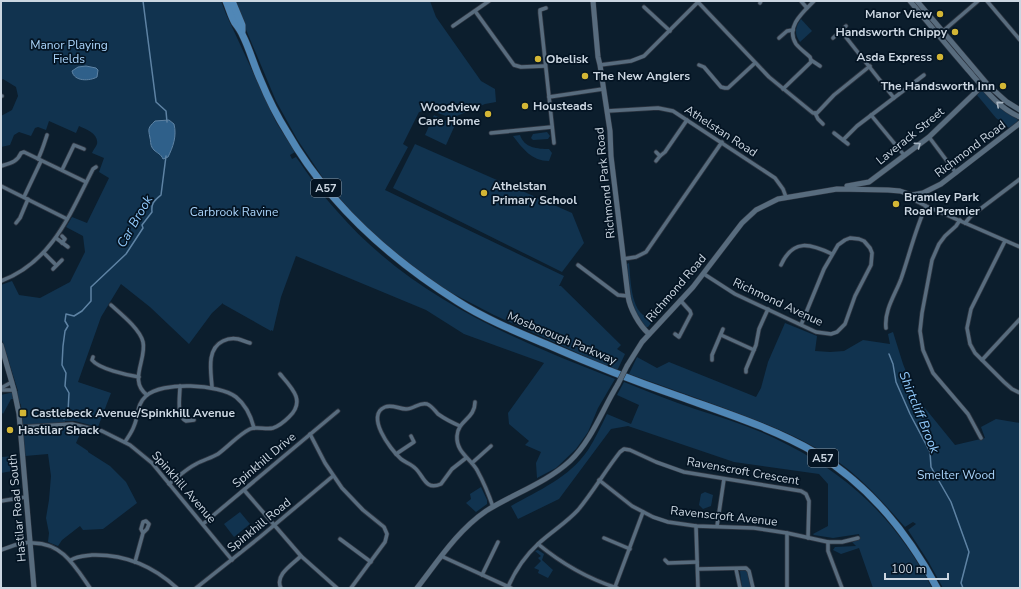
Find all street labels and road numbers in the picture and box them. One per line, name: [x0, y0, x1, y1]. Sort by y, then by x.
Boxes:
street label: Athelstan Road: [682, 102, 760, 160]
street label: Laverack Street: [873, 103, 948, 168]
street label: Richmond Road: [931, 117, 1009, 181]
street label: Richmond Park Road: [591, 126, 619, 240]
road number: A57: [311, 179, 341, 197]
street label: Richmond Road: [642, 251, 710, 325]
street label: Richmond Avenue: [730, 274, 826, 330]
street label: Mosborough Parkway: [505, 308, 620, 369]
street label: Spinkhill Drive: [229, 429, 299, 491]
street label: Spinkhill Avenue: [148, 448, 220, 526]
road number: A57: [808, 449, 838, 467]
street label: Hastilar Road South: [4, 453, 30, 563]
street label: Ravenscroft Crescent: [685, 453, 801, 489]
street label: Spinkhill Road: [224, 494, 294, 556]
street label: Ravenscroft Avenue: [670, 502, 778, 530]

